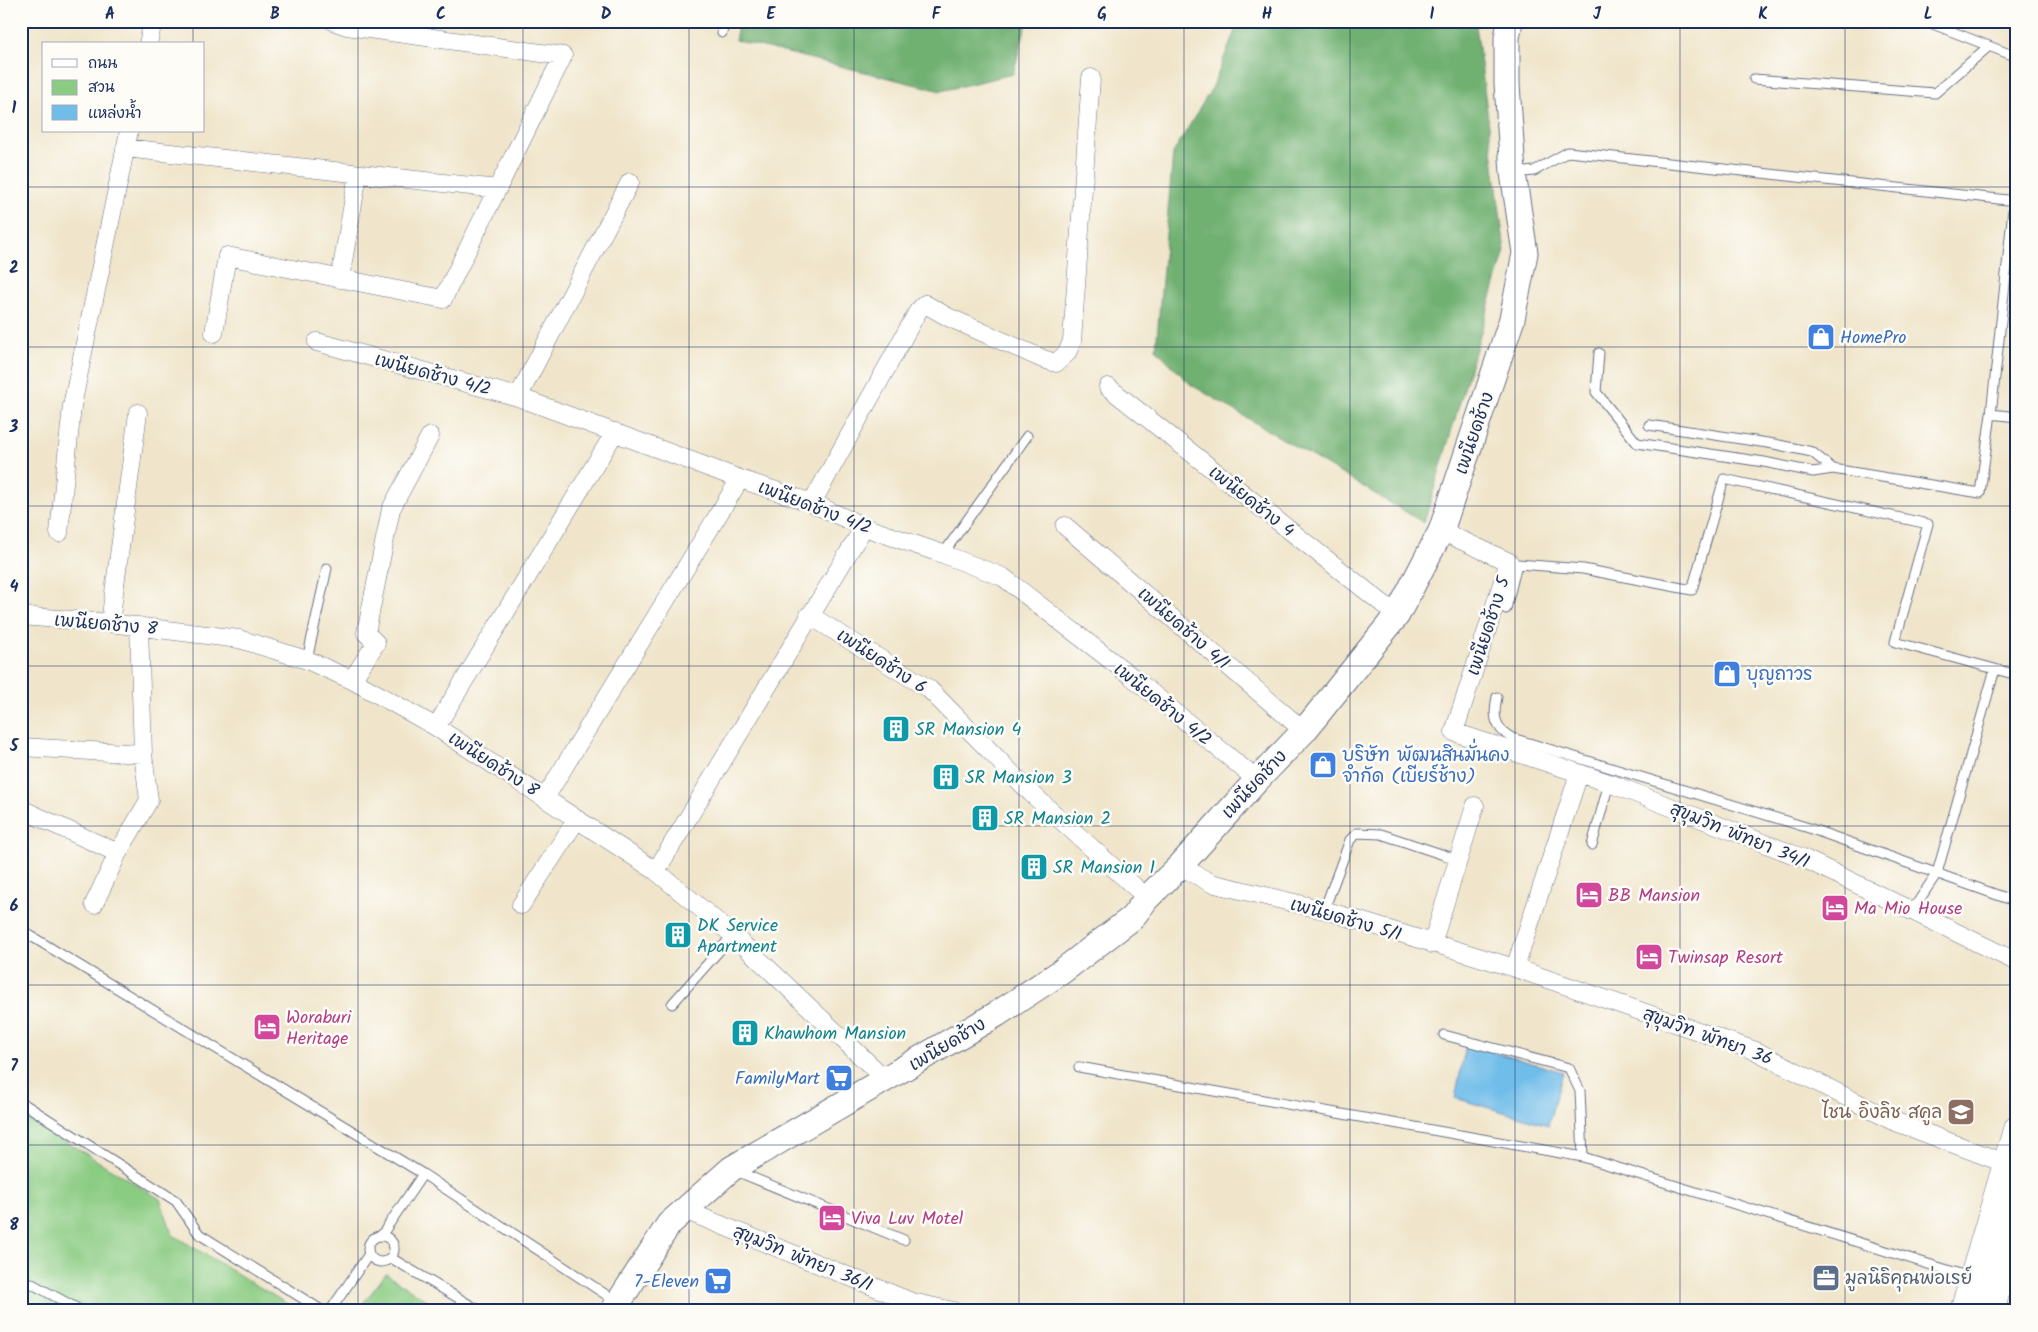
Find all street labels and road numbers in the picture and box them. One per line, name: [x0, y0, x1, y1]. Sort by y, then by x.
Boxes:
street label: เพนียดช้าง 4/2: [371, 346, 494, 405]
street label: เพนียดช้าง: [1448, 388, 1503, 479]
street label: เพนียดช้าง 4: [1202, 459, 1301, 545]
street label: เพนียดช้าง 4/2: [753, 473, 875, 543]
street label: เพนียดช้าง 5: [1460, 572, 1519, 680]
street label: เพนียดช้าง 4/1: [1130, 581, 1236, 678]
street label: เพนียดช้าง 8: [53, 607, 159, 644]
street label: เพนียดช้าง 6: [830, 622, 932, 702]
street label: เพนียดช้าง 4/2: [1106, 656, 1218, 754]
street label: เพนียดช้าง 8: [442, 725, 545, 806]
street label: เพนียดช้าง: [1215, 744, 1295, 826]
street label: สุขุมวิท พัทยา 34/1: [1665, 795, 1814, 878]
street label: เพนียดช้าง 5/1: [1287, 891, 1405, 950]
street label: สุขุมวิท พัทยา 36: [1639, 1000, 1776, 1074]
street label: เพนียดช้าง: [904, 1011, 992, 1080]
street label: สุขุมวิท พัทยา 36/1: [728, 1218, 877, 1301]

